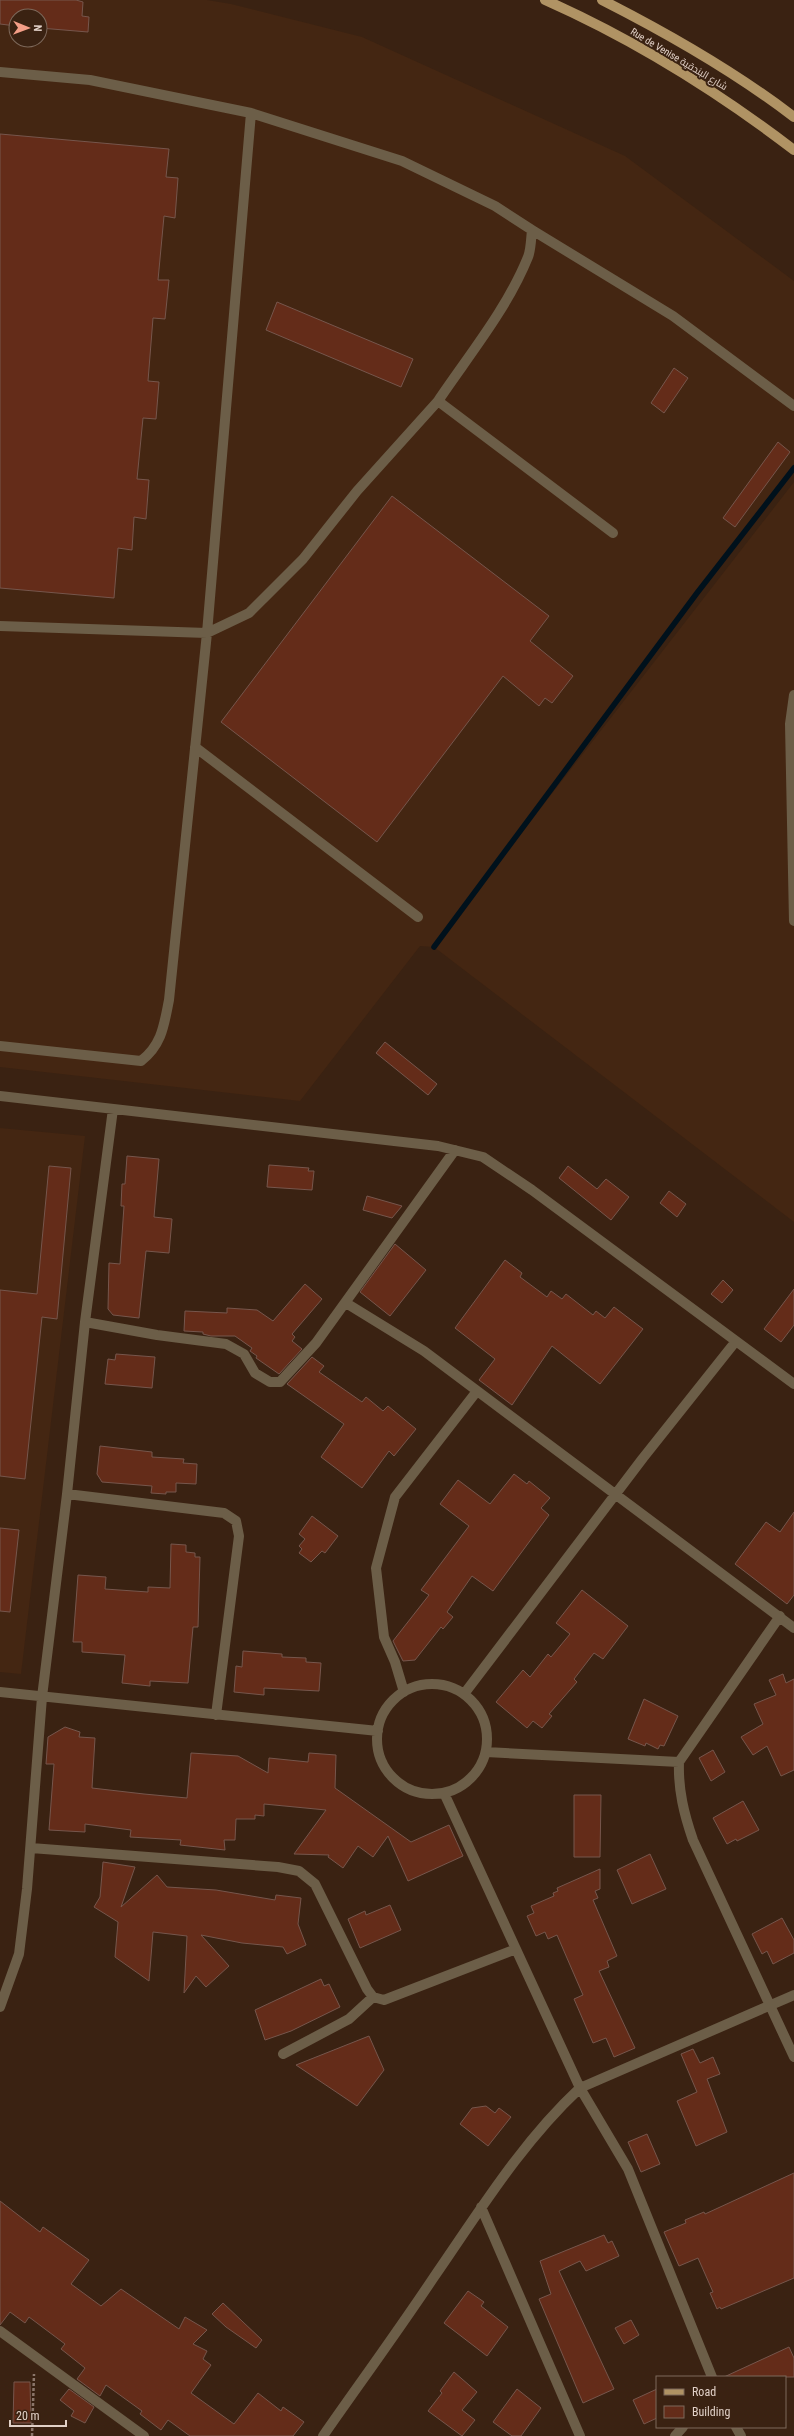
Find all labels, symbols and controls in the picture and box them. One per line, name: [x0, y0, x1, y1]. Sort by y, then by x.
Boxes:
north arrow: [8, 8, 48, 48]
text: N: [31, 25, 44, 32]
street label: Rue de Venise شارع البندقية: [628, 26, 729, 93]
legend: [656, 2376, 786, 2428]
text: Road: [692, 2385, 716, 2399]
scale bar: [10, 2402, 66, 2428]
text: Building: [692, 2405, 730, 2419]
text: 20 m: [16, 2409, 40, 2423]

